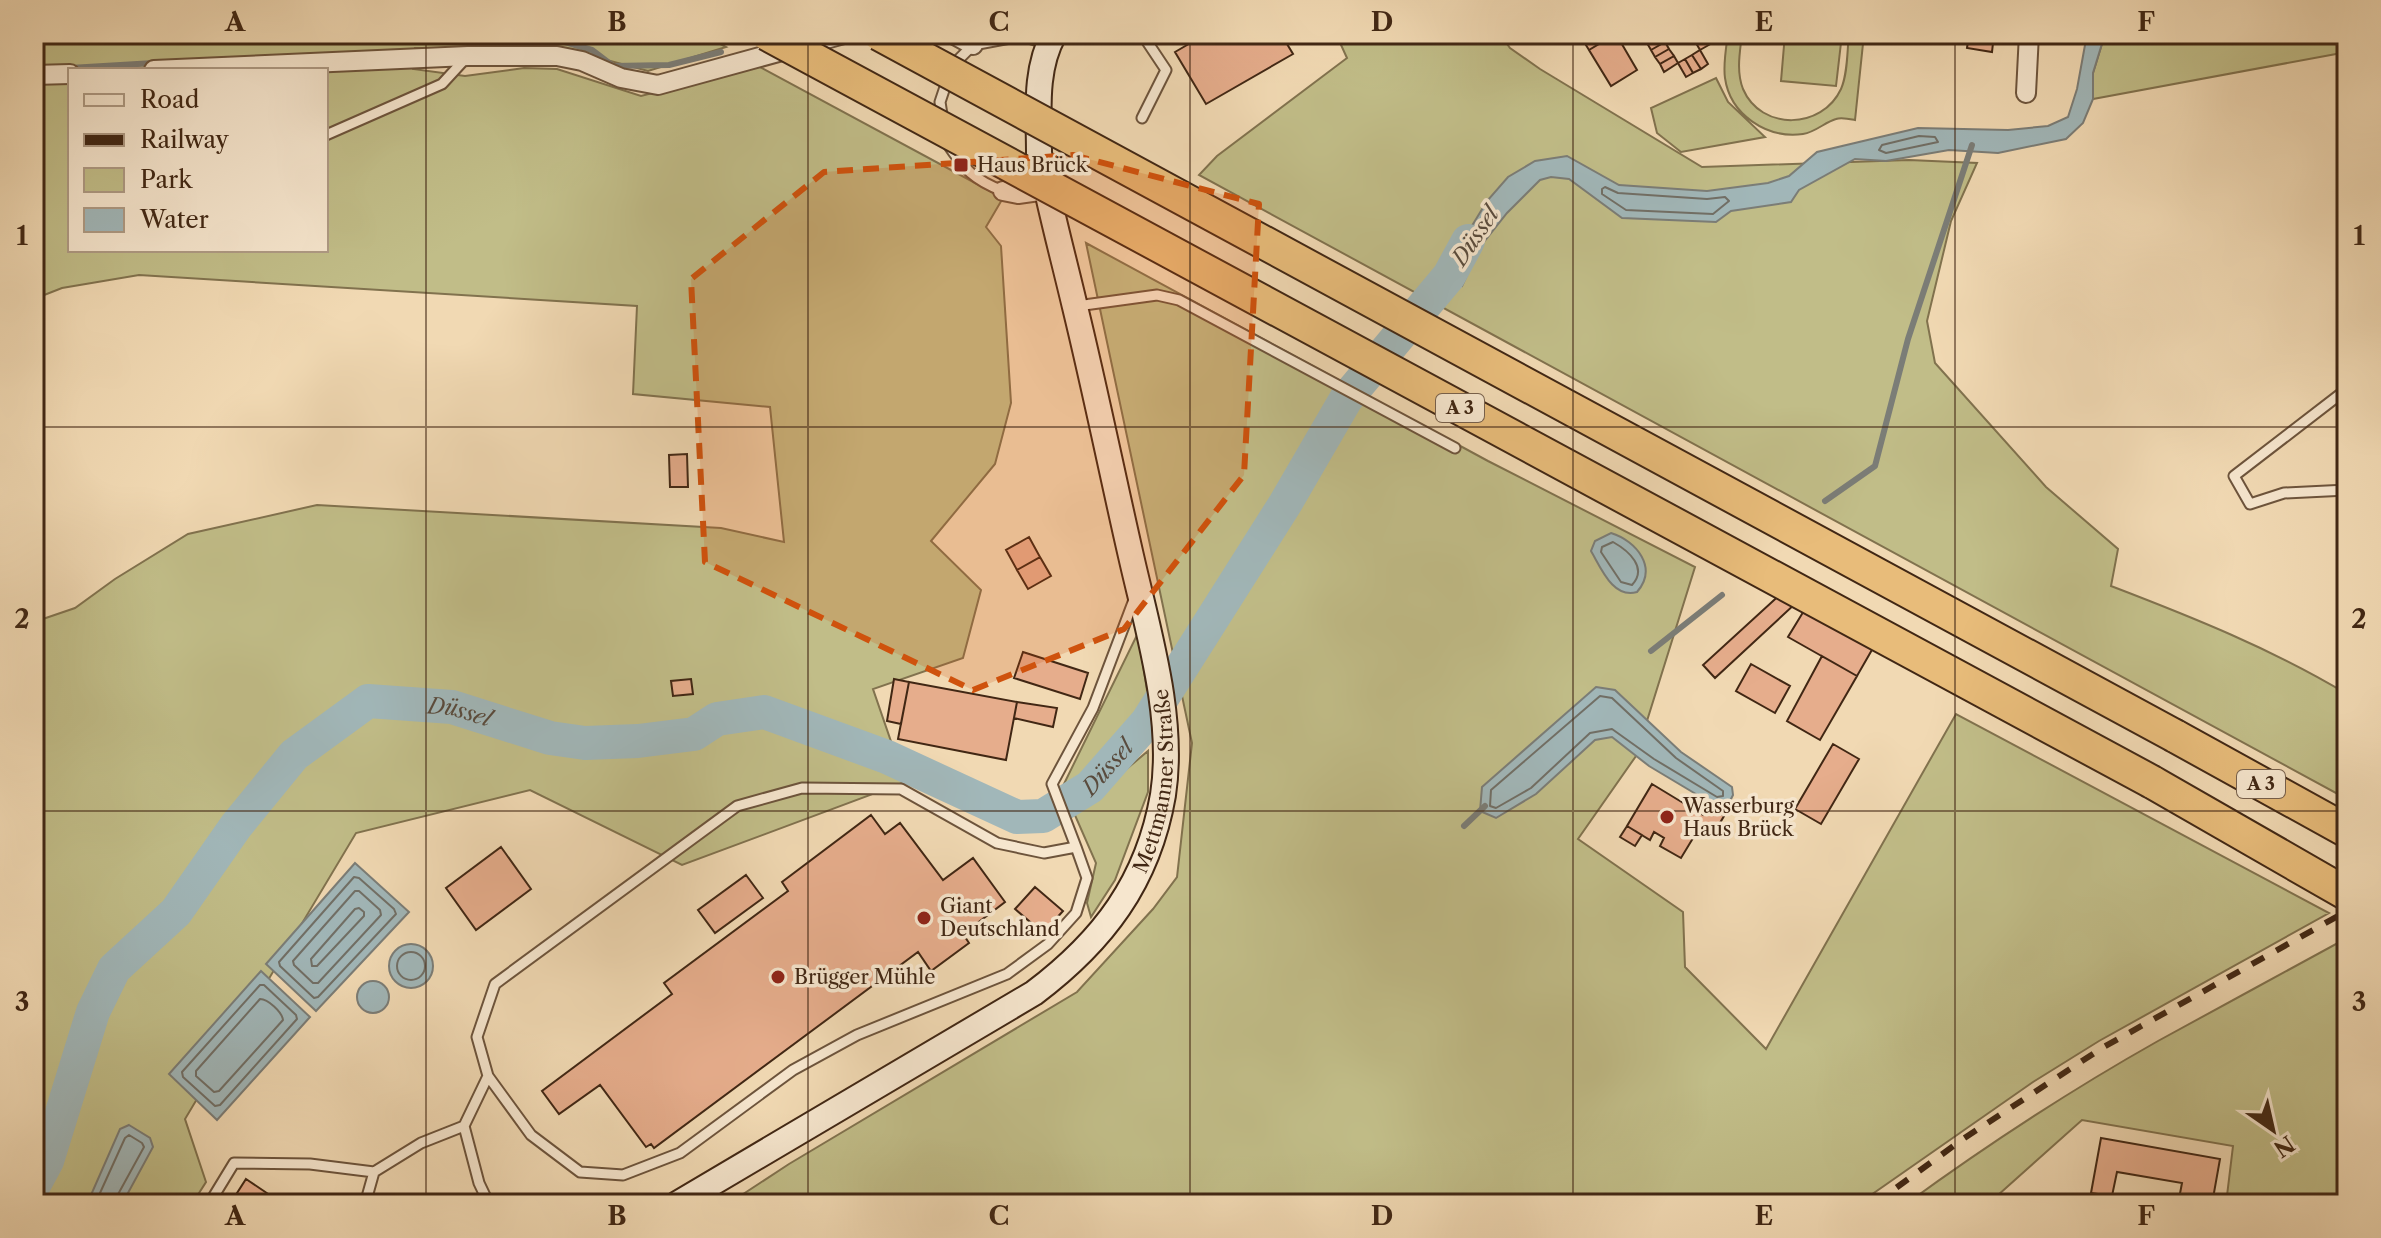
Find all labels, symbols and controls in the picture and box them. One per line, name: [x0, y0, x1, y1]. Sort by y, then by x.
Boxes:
text: A: [224, 6, 246, 38]
text: B: [607, 6, 627, 38]
text: C: [989, 6, 1009, 38]
text: D: [1371, 6, 1393, 38]
text: E: [1755, 6, 1773, 38]
text: F: [2137, 6, 2155, 38]
legend: [68, 68, 328, 252]
text: Road: [140, 85, 200, 114]
text: Railway: [140, 125, 230, 154]
place label: Haus Brück: [977, 153, 1089, 177]
marker: Haus Brück: [952, 156, 970, 174]
text: Park: [140, 165, 193, 194]
water label: Düssel: [1445, 199, 1507, 273]
text: Water: [139, 205, 209, 234]
text: 1: [16, 220, 28, 252]
text: 1: [2353, 220, 2365, 252]
road number: A 3: [1436, 394, 1484, 422]
text: 2: [14, 603, 30, 635]
text: 2: [2351, 603, 2367, 635]
street label: Mettmanner Straße: [1128, 687, 1178, 877]
water label: Düssel: [425, 692, 498, 734]
water label: Düssel: [1075, 732, 1141, 803]
road number: A 3: [2237, 770, 2285, 798]
place label: Wasserburg Haus Brück: [1682, 794, 1795, 841]
marker: Wasserburg Haus Brück: [1658, 808, 1676, 826]
place label: Giant Deutschland: [940, 894, 1060, 941]
marker: Giant Deutschland: [915, 909, 933, 927]
place label: Brügger Mühle: [794, 965, 935, 989]
marker: Brügger Mühle: [769, 968, 787, 986]
text: 3: [15, 986, 29, 1018]
text: 3: [2352, 986, 2366, 1018]
north arrow: [2233, 1090, 2313, 1170]
text: N: [2268, 1130, 2299, 1163]
text: A: [224, 1200, 246, 1232]
text: B: [607, 1200, 627, 1232]
text: C: [989, 1200, 1009, 1232]
text: D: [1371, 1200, 1393, 1232]
text: E: [1755, 1200, 1773, 1232]
text: F: [2137, 1200, 2155, 1232]

